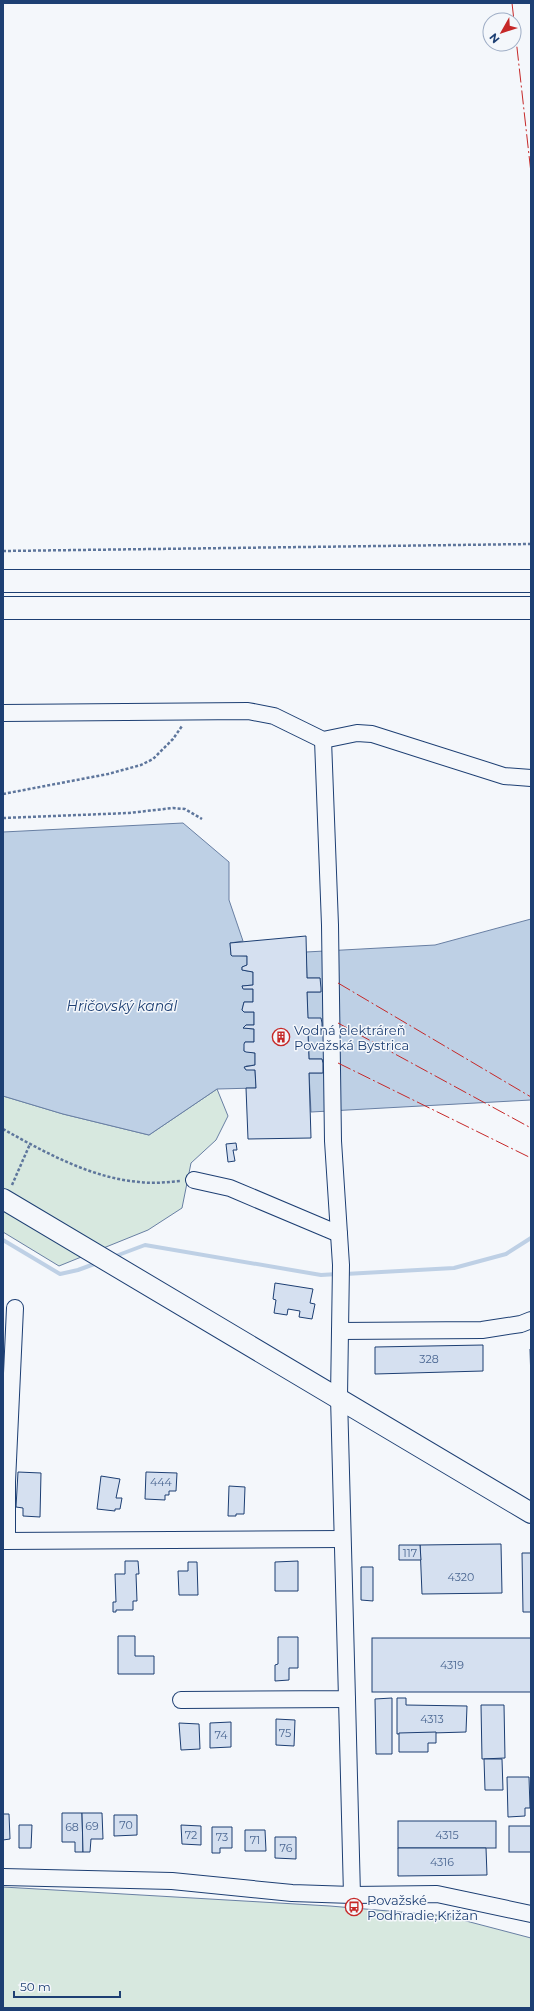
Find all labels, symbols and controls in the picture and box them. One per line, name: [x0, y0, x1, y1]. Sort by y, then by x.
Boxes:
north arrow: [482, 12, 522, 52]
text: N: [486, 30, 502, 46]
water label: Hričovský kanál: [67, 997, 178, 1015]
place label: Vodná elektráreň Považská Bystrica: [294, 1022, 409, 1053]
building icon: Vodná elektráreň Považská Bystrica: [271, 1027, 291, 1047]
house number: 328: [419, 1352, 439, 1366]
house number: 444: [150, 1475, 173, 1489]
house number: 117: [403, 1546, 417, 1560]
house number: 4320: [448, 1570, 474, 1584]
house number: 4319: [440, 1658, 464, 1672]
house number: 4313: [420, 1712, 444, 1726]
house number: 75: [279, 1726, 291, 1740]
house number: 74: [214, 1728, 228, 1742]
house number: 70: [119, 1818, 133, 1832]
house number: 69: [85, 1819, 99, 1833]
house number: 68: [65, 1820, 79, 1834]
house number: 72: [185, 1828, 197, 1842]
house number: 4315: [435, 1828, 459, 1842]
house number: 73: [216, 1830, 228, 1844]
house number: 71: [250, 1833, 260, 1847]
house number: 76: [280, 1841, 293, 1855]
house number: 4316: [430, 1855, 454, 1869]
place label: Považské Podhradie,Križan: [367, 1892, 478, 1923]
bus stop icon: Považské Podhradie,Križan: [344, 1897, 364, 1917]
scale bar: [14, 1973, 120, 1999]
text: 50 m: [20, 1979, 51, 1994]

